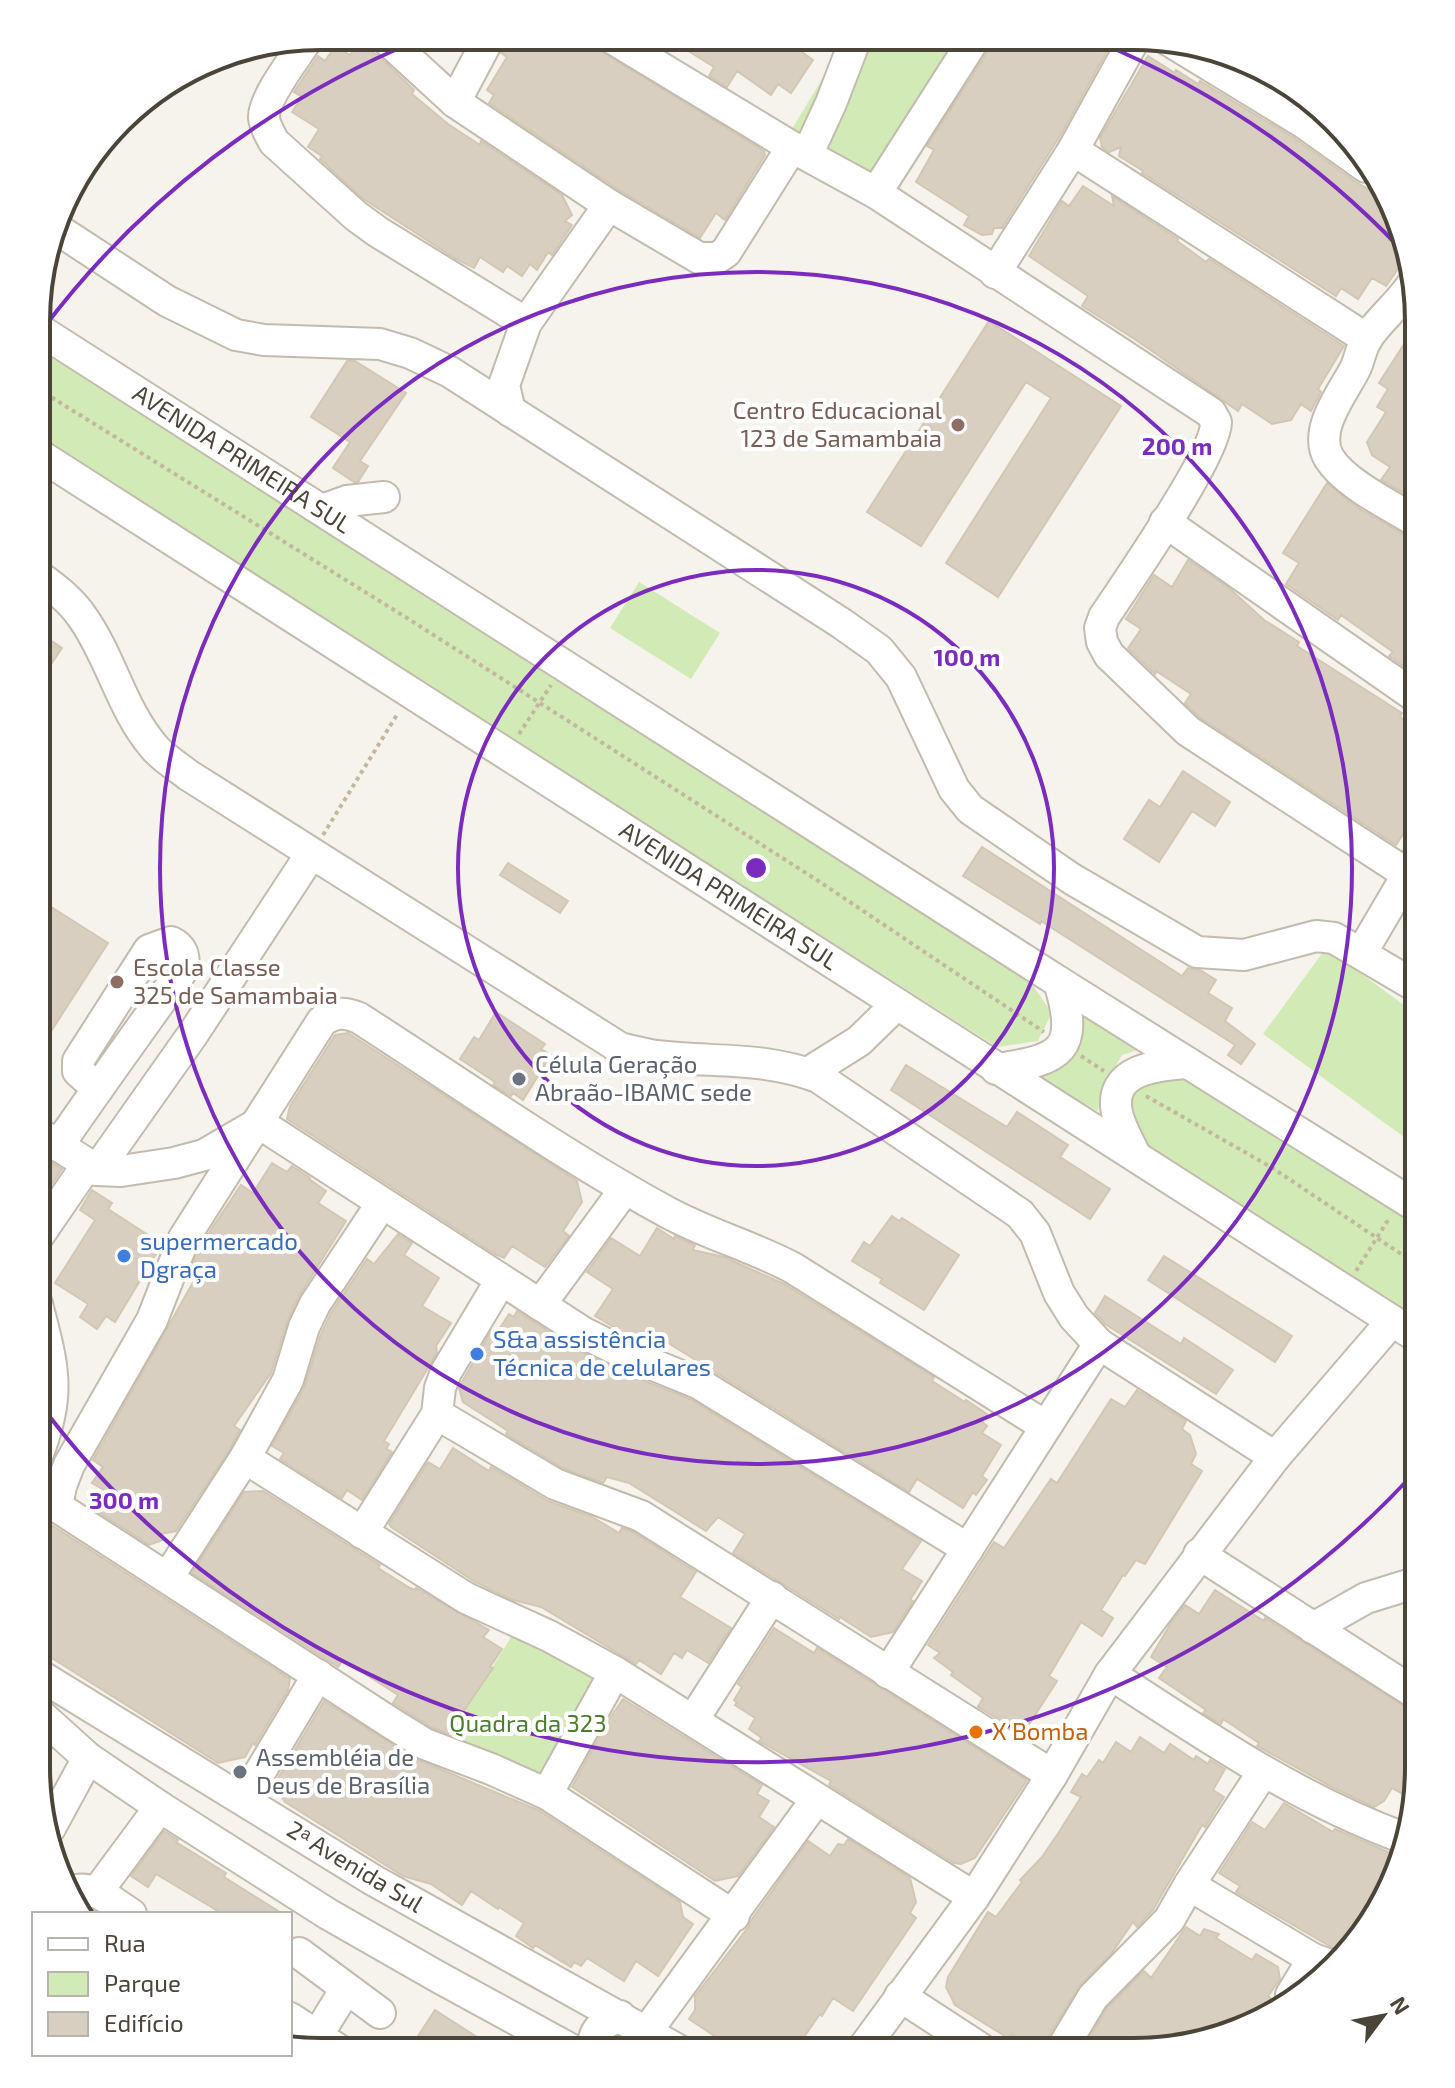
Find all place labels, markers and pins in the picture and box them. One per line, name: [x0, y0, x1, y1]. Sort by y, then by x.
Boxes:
place label: Centro Educacional 123 de Samambaia: [733, 395, 942, 452]
marker: Centro Educacional 123 de Samambaia: [949, 416, 967, 434]
centre of rings: [742, 854, 770, 882]
place label: Escola Classe 325 de Samambaia: [133, 952, 338, 1009]
marker: Escola Classe 325 de Samambaia: [108, 973, 126, 991]
place label: Célula Geração Abraão-IBAMC sede: [535, 1049, 752, 1106]
marker: Célula Geração Abraão-IBAMC sede: [510, 1070, 528, 1088]
place label: supermercado Dgraça: [140, 1226, 298, 1284]
marker: supermercado Dgraça: [115, 1247, 133, 1265]
place label: S&a assistência Técnica de celulares: [493, 1324, 711, 1381]
marker: S&a assistência Técnica de celulares: [468, 1345, 486, 1363]
place label: X Bomba: [992, 1716, 1088, 1745]
marker: X Bomba: [967, 1723, 985, 1741]
place label: Assembléia de Deus de Brasília: [256, 1742, 430, 1799]
marker: Assembléia de Deus de Brasília: [231, 1763, 249, 1781]

